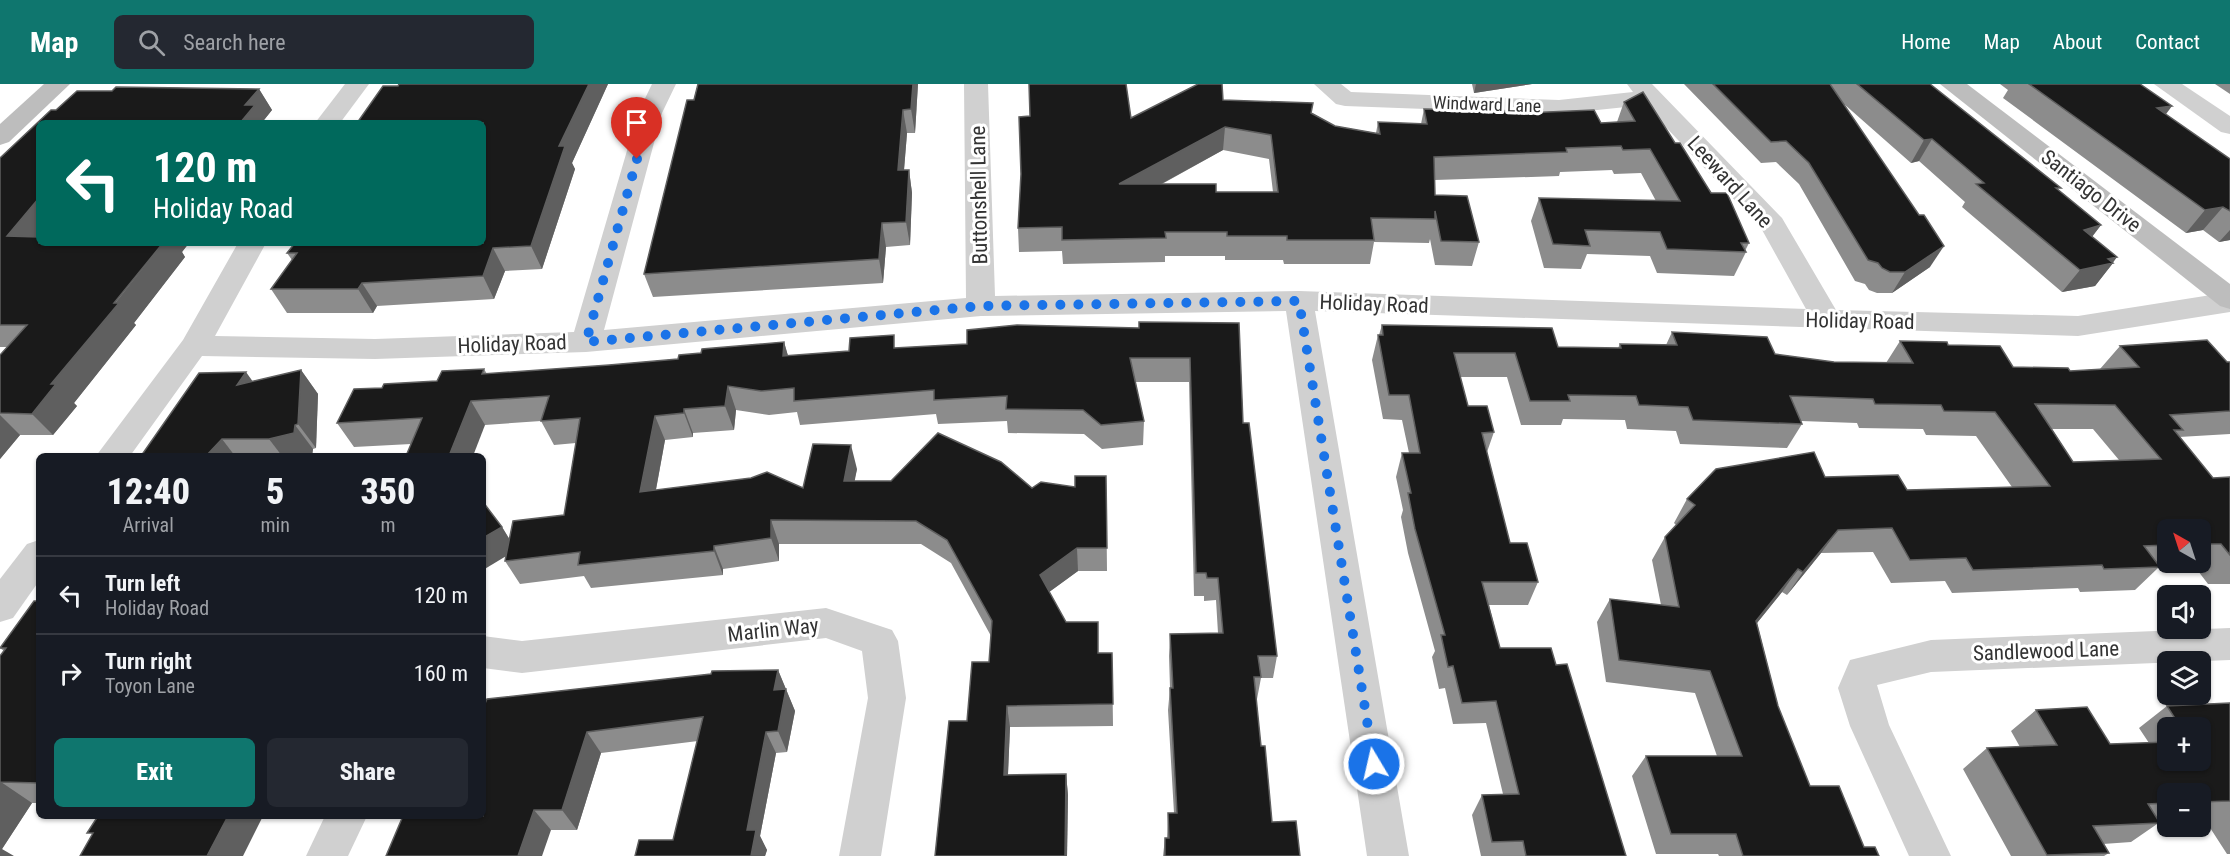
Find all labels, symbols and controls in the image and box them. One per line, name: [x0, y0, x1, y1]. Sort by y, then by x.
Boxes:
search box: [114, 15, 534, 69]
text: Map: [30, 26, 78, 59]
icon: search: [135, 26, 168, 59]
text: Search here: [183, 30, 286, 55]
text: Home: [1901, 30, 1951, 54]
text: Map: [1984, 30, 2020, 54]
text: About: [2053, 30, 2102, 54]
text: Contact: [2135, 30, 2200, 54]
street label: Windward Lane: [1432, 92, 1542, 116]
pin: [611, 97, 662, 159]
icon: arrive: [620, 106, 653, 139]
street label: Buttonshell Lane: [966, 125, 992, 265]
street label: Leeward Lane: [1683, 131, 1777, 233]
text: 120 m: [153, 143, 258, 192]
icon: left: [54, 144, 132, 222]
street label: Santiago Drive: [2036, 145, 2146, 237]
text: Holiday Road: [153, 193, 293, 225]
street label: Holiday Road: [1319, 290, 1429, 318]
street label: Holiday Road: [1805, 308, 1915, 334]
street label: Holiday Road: [457, 330, 567, 358]
text: 12:40: [107, 471, 190, 513]
text: 5: [266, 471, 284, 513]
text: 350: [360, 471, 415, 513]
text: Arrival: [123, 513, 174, 537]
text: min: [261, 513, 290, 537]
text: m: [380, 513, 395, 537]
north arrow: [2157, 519, 2211, 573]
map controls: [2157, 519, 2211, 837]
text: Turn left: [105, 571, 180, 596]
icon: left: [54, 579, 87, 612]
text: 120 m: [414, 583, 468, 608]
button: sound: [2157, 585, 2211, 639]
text: Holiday Road: [105, 596, 209, 620]
street label: Marlin Way: [726, 613, 820, 647]
street label: Sandlewood Lane: [1973, 636, 2120, 666]
text: Turn right: [105, 649, 192, 674]
button: layers: [2157, 651, 2211, 705]
icon: right: [54, 657, 87, 690]
text: 160 m: [414, 661, 468, 686]
text: Toyon Lane: [105, 674, 195, 698]
button: +: [2157, 717, 2211, 771]
position arrow: [1342, 732, 1406, 796]
button: Exit: [54, 738, 255, 807]
button: Share: [267, 738, 468, 807]
button: −: [2157, 783, 2211, 837]

